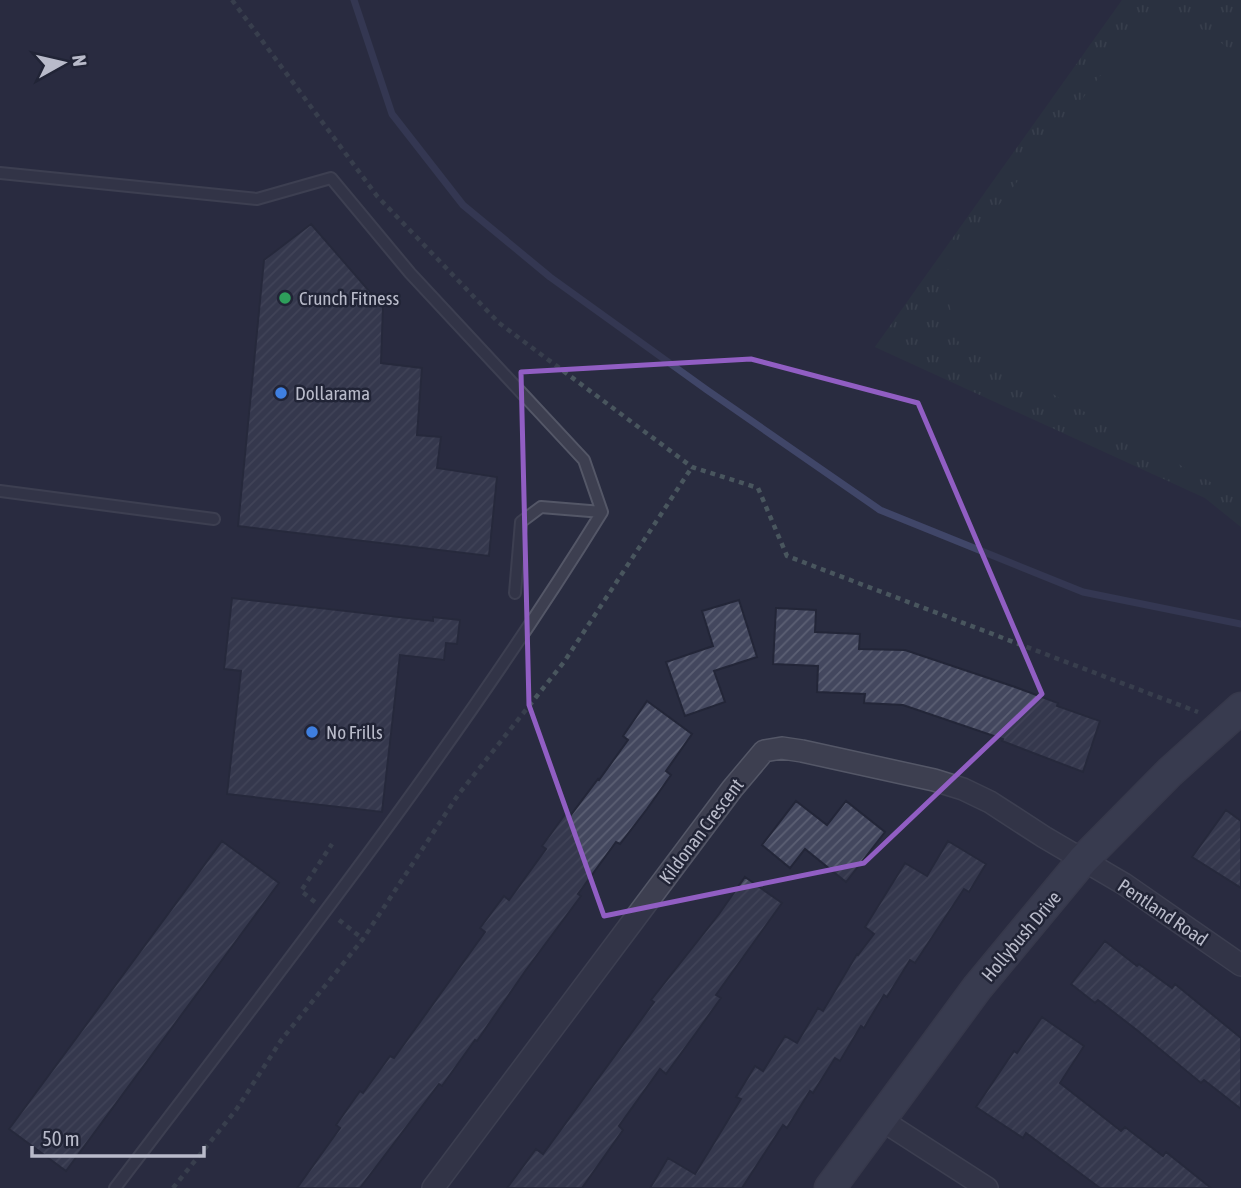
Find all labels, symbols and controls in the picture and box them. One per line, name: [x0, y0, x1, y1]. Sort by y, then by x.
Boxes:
north arrow: [28, 28, 98, 98]
text: N: [68, 54, 92, 68]
place label: Crunch Fitness: [299, 287, 399, 309]
marker: Crunch Fitness: [277, 290, 293, 306]
place label: Dollarama: [295, 382, 370, 404]
marker: Dollarama: [273, 385, 289, 401]
place label: No Frills: [326, 721, 383, 743]
marker: No Frills: [304, 724, 320, 740]
street label: Kildonan Crescent: [654, 774, 748, 888]
street label: Pentland Road: [1114, 874, 1212, 950]
street label: Hollybush Drive: [977, 886, 1065, 986]
scale bar: [32, 1114, 203, 1158]
text: 50 m: [42, 1126, 80, 1150]

